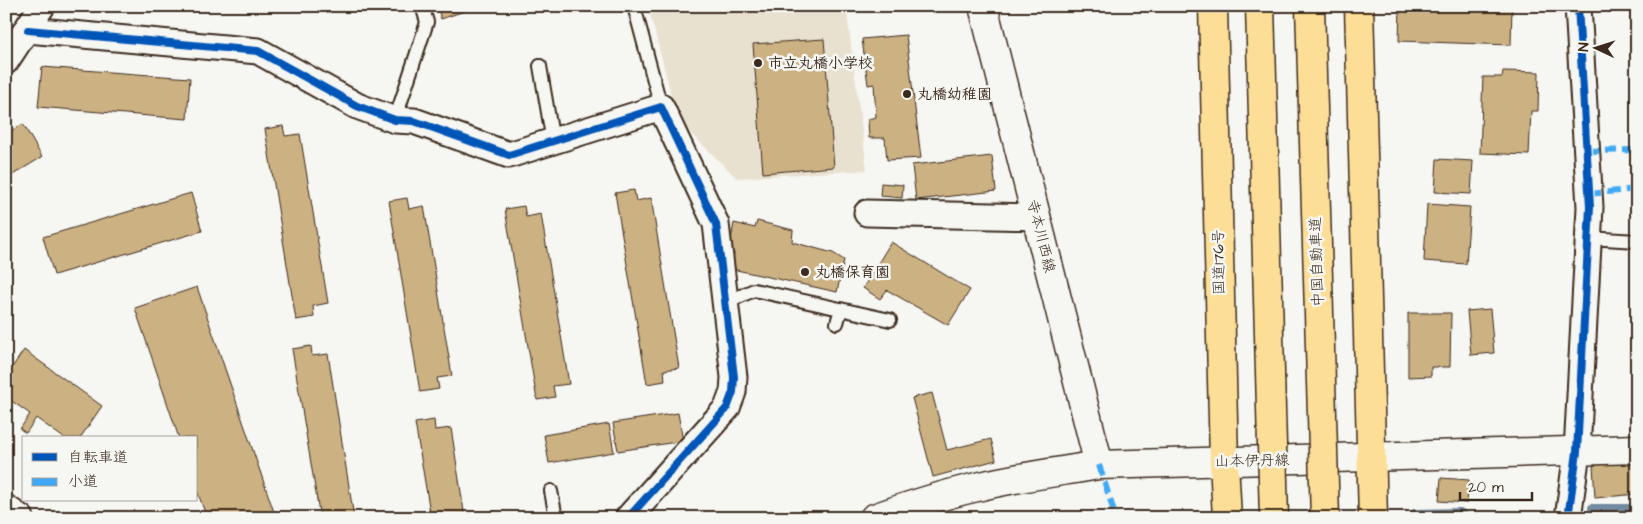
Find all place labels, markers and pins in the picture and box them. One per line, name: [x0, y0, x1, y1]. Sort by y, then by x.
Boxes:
place label: 市立丸橋小学校: [768, 53, 873, 74]
marker: 市立丸橋小学校: [752, 57, 764, 69]
place label: 丸橋幼稚園: [917, 84, 992, 105]
marker: 丸橋幼稚園: [901, 88, 913, 100]
place label: 丸橋保育園: [815, 262, 890, 283]
marker: 丸橋保育園: [799, 266, 811, 278]

